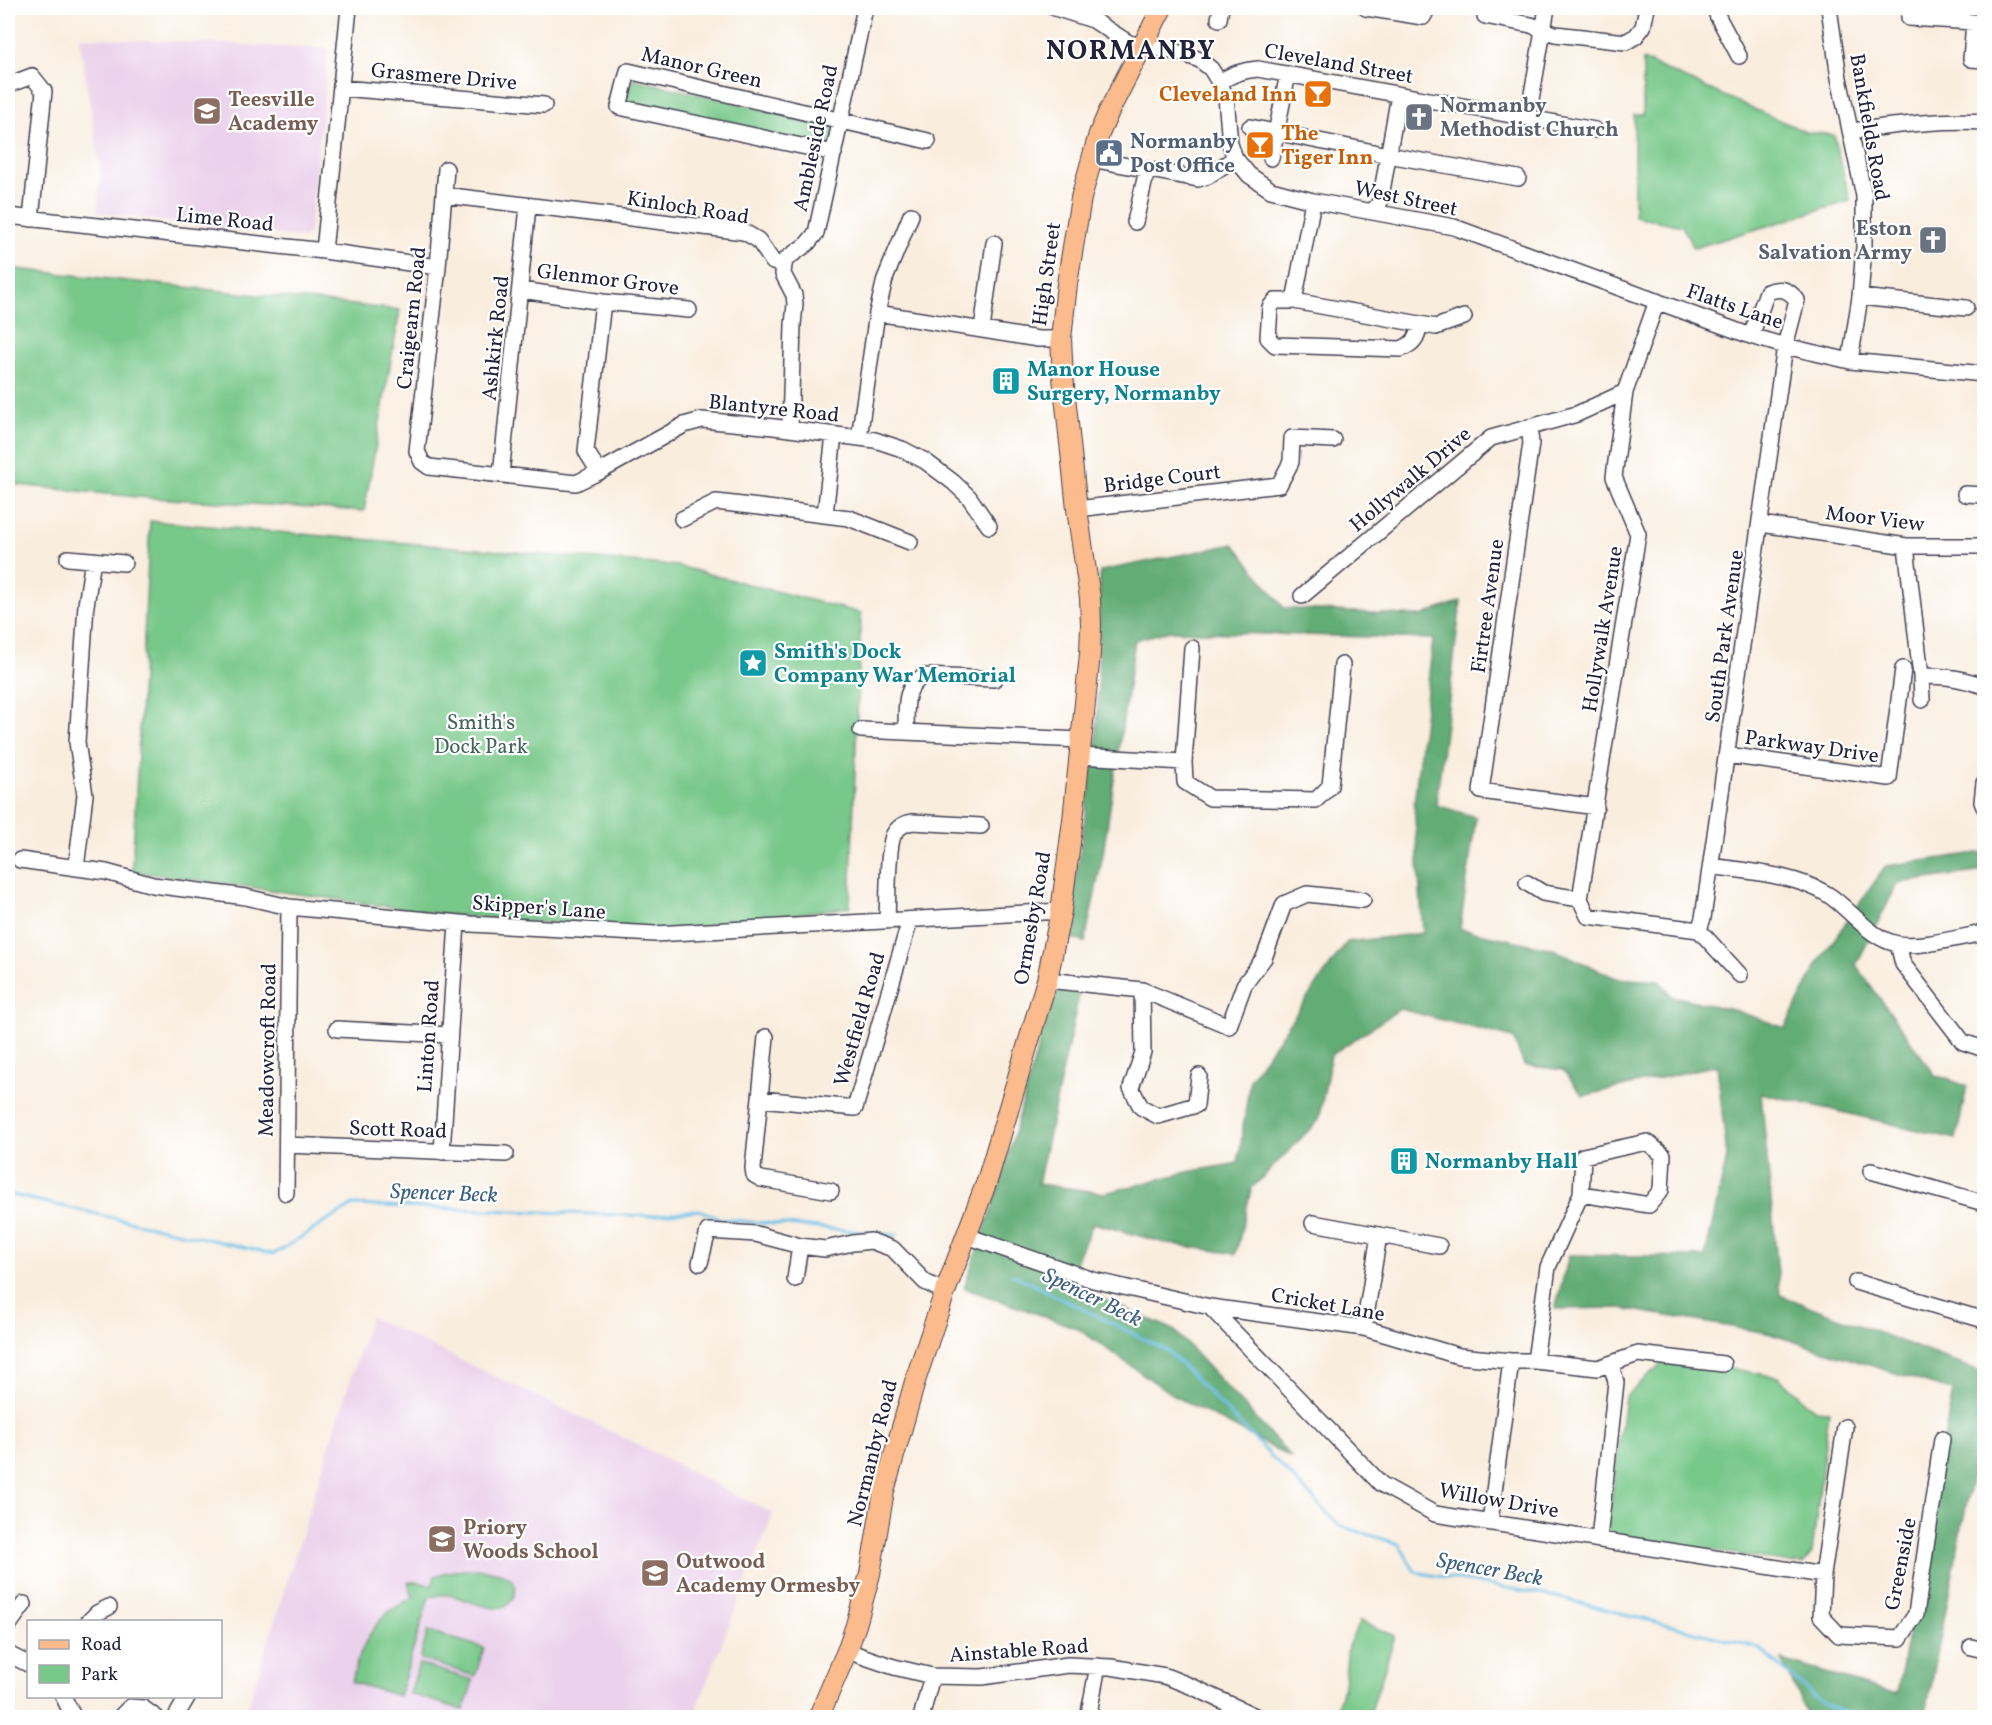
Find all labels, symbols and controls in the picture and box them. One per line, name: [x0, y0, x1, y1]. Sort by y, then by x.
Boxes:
district label: NORMANBY: [1046, 33, 1216, 71]
street label: Cleveland Street: [1262, 37, 1416, 92]
street label: Manor Green: [638, 40, 765, 96]
street label: Bankfields Road: [1841, 51, 1896, 203]
street label: Grasmere Drive: [370, 57, 518, 98]
street label: Ambleside Road: [787, 62, 846, 214]
bar icon: Cleveland Inn: [1302, 78, 1334, 110]
place label: Cleveland Inn: [1159, 81, 1297, 110]
place label: Teesville Academy: [228, 86, 319, 139]
place label: Normanby Methodist Church: [1440, 92, 1619, 145]
school or university icon: Teesville Academy: [191, 95, 223, 127]
church icon: Normanby Methodist Church: [1403, 101, 1435, 133]
place label: The Tiger Inn: [1281, 120, 1373, 173]
place label: Normanby Post Office: [1130, 128, 1237, 181]
bar icon: The Tiger Inn: [1244, 129, 1276, 161]
public building icon: Normanby Post Office: [1093, 137, 1125, 169]
street label: West Street: [1351, 174, 1460, 225]
street label: Kinloch Road: [624, 184, 751, 232]
street label: Lime Road: [174, 201, 275, 240]
place label: Eston Salvation Army: [1758, 215, 1912, 268]
street label: High Street: [1026, 220, 1069, 328]
church icon: Eston Salvation Army: [1917, 224, 1949, 256]
street label: Craigearn Road: [391, 245, 434, 391]
street label: Glenmor Grove: [535, 257, 681, 304]
street label: Ashkirk Road: [475, 274, 517, 402]
street label: Flatts Lane: [1682, 277, 1787, 338]
place label: Manor House Surgery, Normanby: [1027, 356, 1221, 409]
building icon: Manor House Surgery, Normanby: [990, 365, 1022, 397]
street label: Blantyre Road: [707, 388, 841, 431]
street label: Hollywalk Drive: [1344, 421, 1478, 540]
street label: Bridge Court: [1102, 458, 1222, 501]
street label: Moor View: [1824, 499, 1926, 540]
street label: Firtree Avenue: [1465, 537, 1512, 675]
street label: Hollywalk Avenue: [1576, 544, 1631, 714]
street label: South Park Avenue: [1699, 548, 1752, 725]
place label: Smith's Dock Company War Memorial: [774, 638, 1016, 691]
place icon: Smith's Dock Company War Memorial: [737, 647, 769, 679]
park label: Smith's Dock Park: [434, 709, 529, 762]
street label: Parkway Drive: [1743, 724, 1881, 771]
street label: Ormesby Road: [1007, 849, 1060, 987]
street label: Skipper's Lane: [471, 889, 607, 928]
street label: Westfield Road: [827, 949, 893, 1090]
street label: Meadowcroft Road: [252, 963, 285, 1137]
street label: Linton Road: [411, 979, 448, 1094]
street label: Scott Road: [348, 1114, 448, 1147]
building icon: Normanby Hall: [1388, 1145, 1420, 1177]
place label: Normanby Hall: [1425, 1148, 1578, 1177]
water label: Spencer Beck: [390, 1177, 498, 1212]
water label: Spencer Beck: [1037, 1261, 1147, 1336]
street label: Cricket Lane: [1269, 1281, 1387, 1330]
street label: Normanby Road: [841, 1377, 906, 1530]
street label: Willow Drive: [1436, 1477, 1561, 1526]
place label: Priory Woods School: [463, 1514, 599, 1567]
street label: Greenside: [1878, 1515, 1925, 1613]
school or university icon: Priory Woods School: [426, 1523, 458, 1555]
water label: Spencer Beck: [1434, 1546, 1545, 1595]
place label: Outwood Academy Ormesby: [676, 1548, 861, 1601]
school or university icon: Outwood Academy Ormesby: [639, 1557, 671, 1589]
legend: [27, 1620, 222, 1698]
street label: Ainstable Road: [948, 1632, 1090, 1671]
text: Road: [81, 1633, 122, 1658]
text: Park: [81, 1663, 118, 1688]

